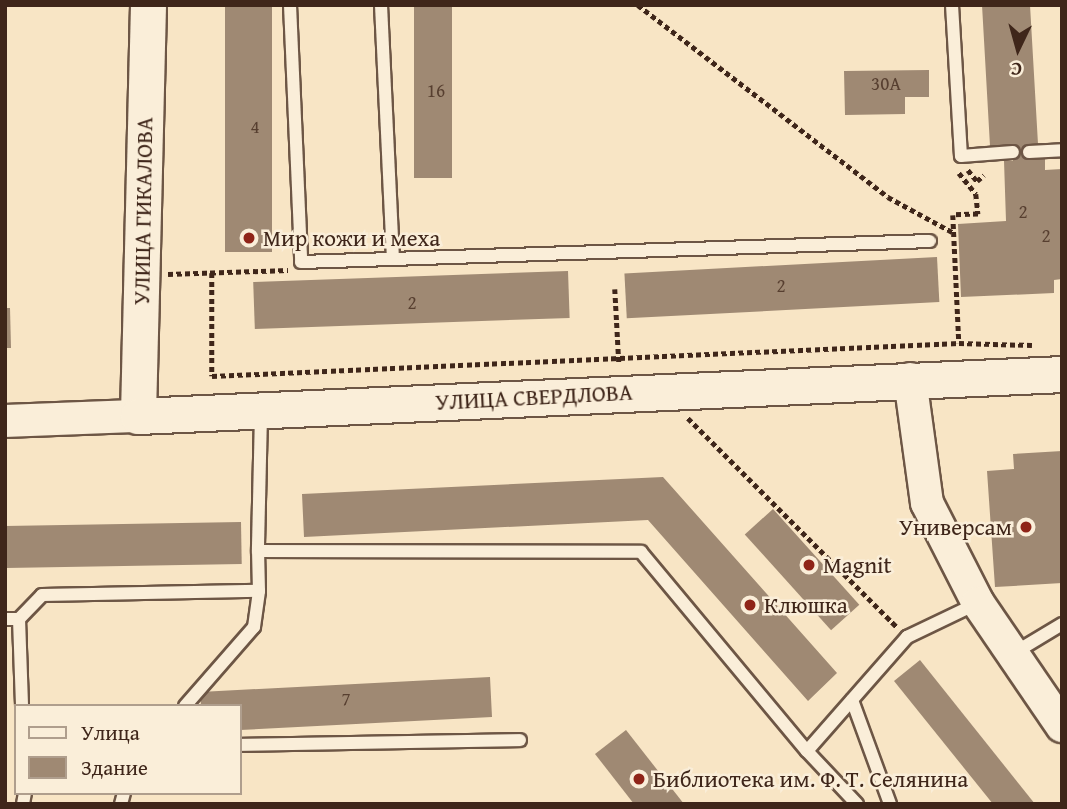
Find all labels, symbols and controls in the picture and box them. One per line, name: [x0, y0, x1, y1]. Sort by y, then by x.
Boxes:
north arrow: [983, 14, 1053, 84]
text: С: [1010, 56, 1023, 84]
house number: 30А: [871, 73, 901, 95]
house number: 16: [427, 80, 445, 102]
house number: 4: [250, 116, 260, 138]
street label: УЛИЦА ГИКАЛОВА: [128, 117, 158, 305]
house number: 2: [1018, 201, 1028, 223]
place label: Мир кожи и меха: [263, 224, 440, 252]
house number: 2: [1041, 225, 1051, 247]
marker: Мир кожи и меха: [241, 230, 257, 246]
house number: 2: [776, 275, 786, 297]
house number: 2: [407, 292, 417, 314]
street label: УЛИЦА СВЕРДЛОВА: [435, 378, 633, 416]
place label: Универсам: [899, 513, 1012, 541]
marker: Универсам: [1018, 519, 1034, 535]
place label: Magnit: [823, 551, 892, 579]
marker: Magnit: [801, 557, 817, 573]
place label: Клюшка: [764, 591, 848, 619]
marker: Клюшка: [742, 597, 758, 613]
house number: 7: [341, 688, 351, 710]
legend: [14, 704, 242, 795]
text: Улица: [81, 717, 140, 748]
text: Здание: [81, 752, 148, 783]
place label: Библиотека им. Ф. Т. Селянина: [653, 765, 968, 793]
marker: Библиотека им. Ф. Т. Селянина: [631, 771, 647, 787]

